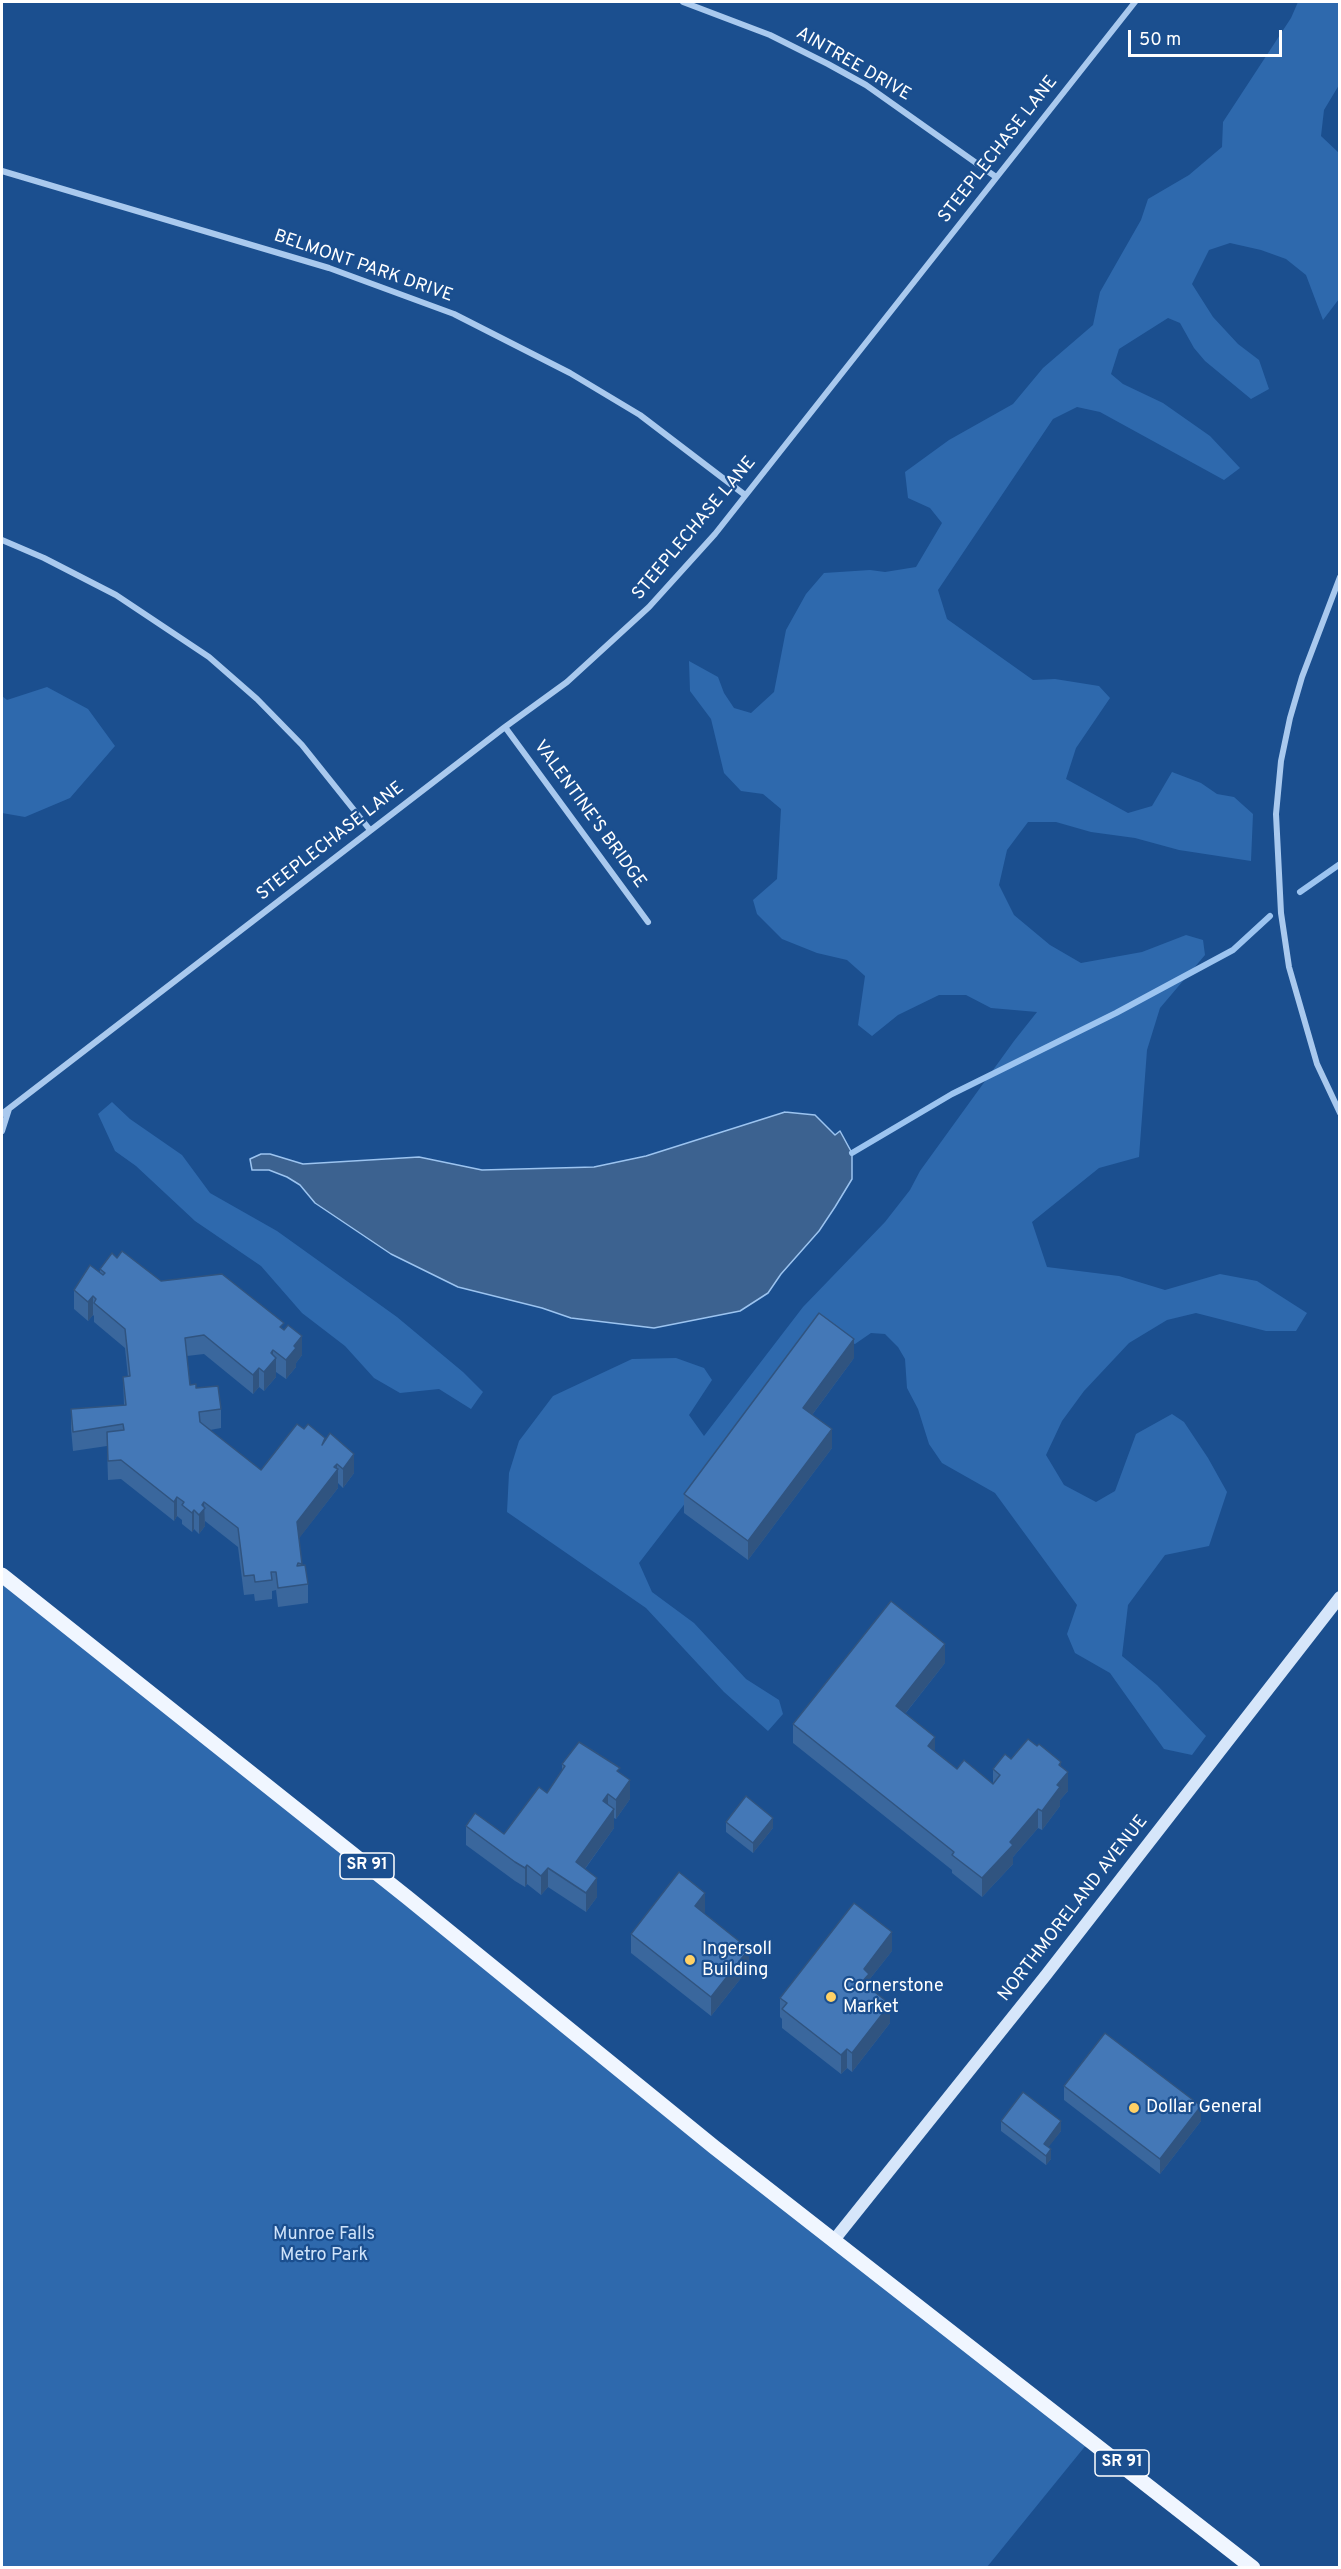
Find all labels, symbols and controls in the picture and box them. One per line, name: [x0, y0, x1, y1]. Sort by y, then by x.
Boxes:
scale bar: [1131, 18, 1286, 56]
street label: AINTREE DRIVE: [792, 23, 914, 107]
text: 50 m: [1139, 29, 1181, 52]
street label: STEEPLECHASE LANE: [935, 72, 1063, 228]
street label: BELMONT PARK DRIVE: [271, 226, 455, 308]
street label: STEEPLECHASE LANE: [629, 453, 761, 605]
street label: VALENTINE'S BRIDGE: [528, 737, 650, 893]
street label: STEEPLECHASE LANE: [253, 778, 409, 906]
street label: NORTHMORELAND AVENUE: [995, 1812, 1153, 2006]
road number: SR 91: [340, 1853, 394, 1879]
place label: Ingersoll Building: [702, 1939, 772, 1982]
marker: Ingersoll Building: [683, 1953, 697, 1967]
place label: Cornerstone Market: [843, 1976, 944, 2018]
marker: Cornerstone Market: [824, 1990, 838, 2004]
place label: Dollar General: [1146, 2097, 1262, 2119]
marker: Dollar General: [1127, 2101, 1141, 2115]
park label: Munroe Falls Metro Park: [273, 2224, 375, 2266]
road number: SR 91: [1095, 2450, 1149, 2476]

